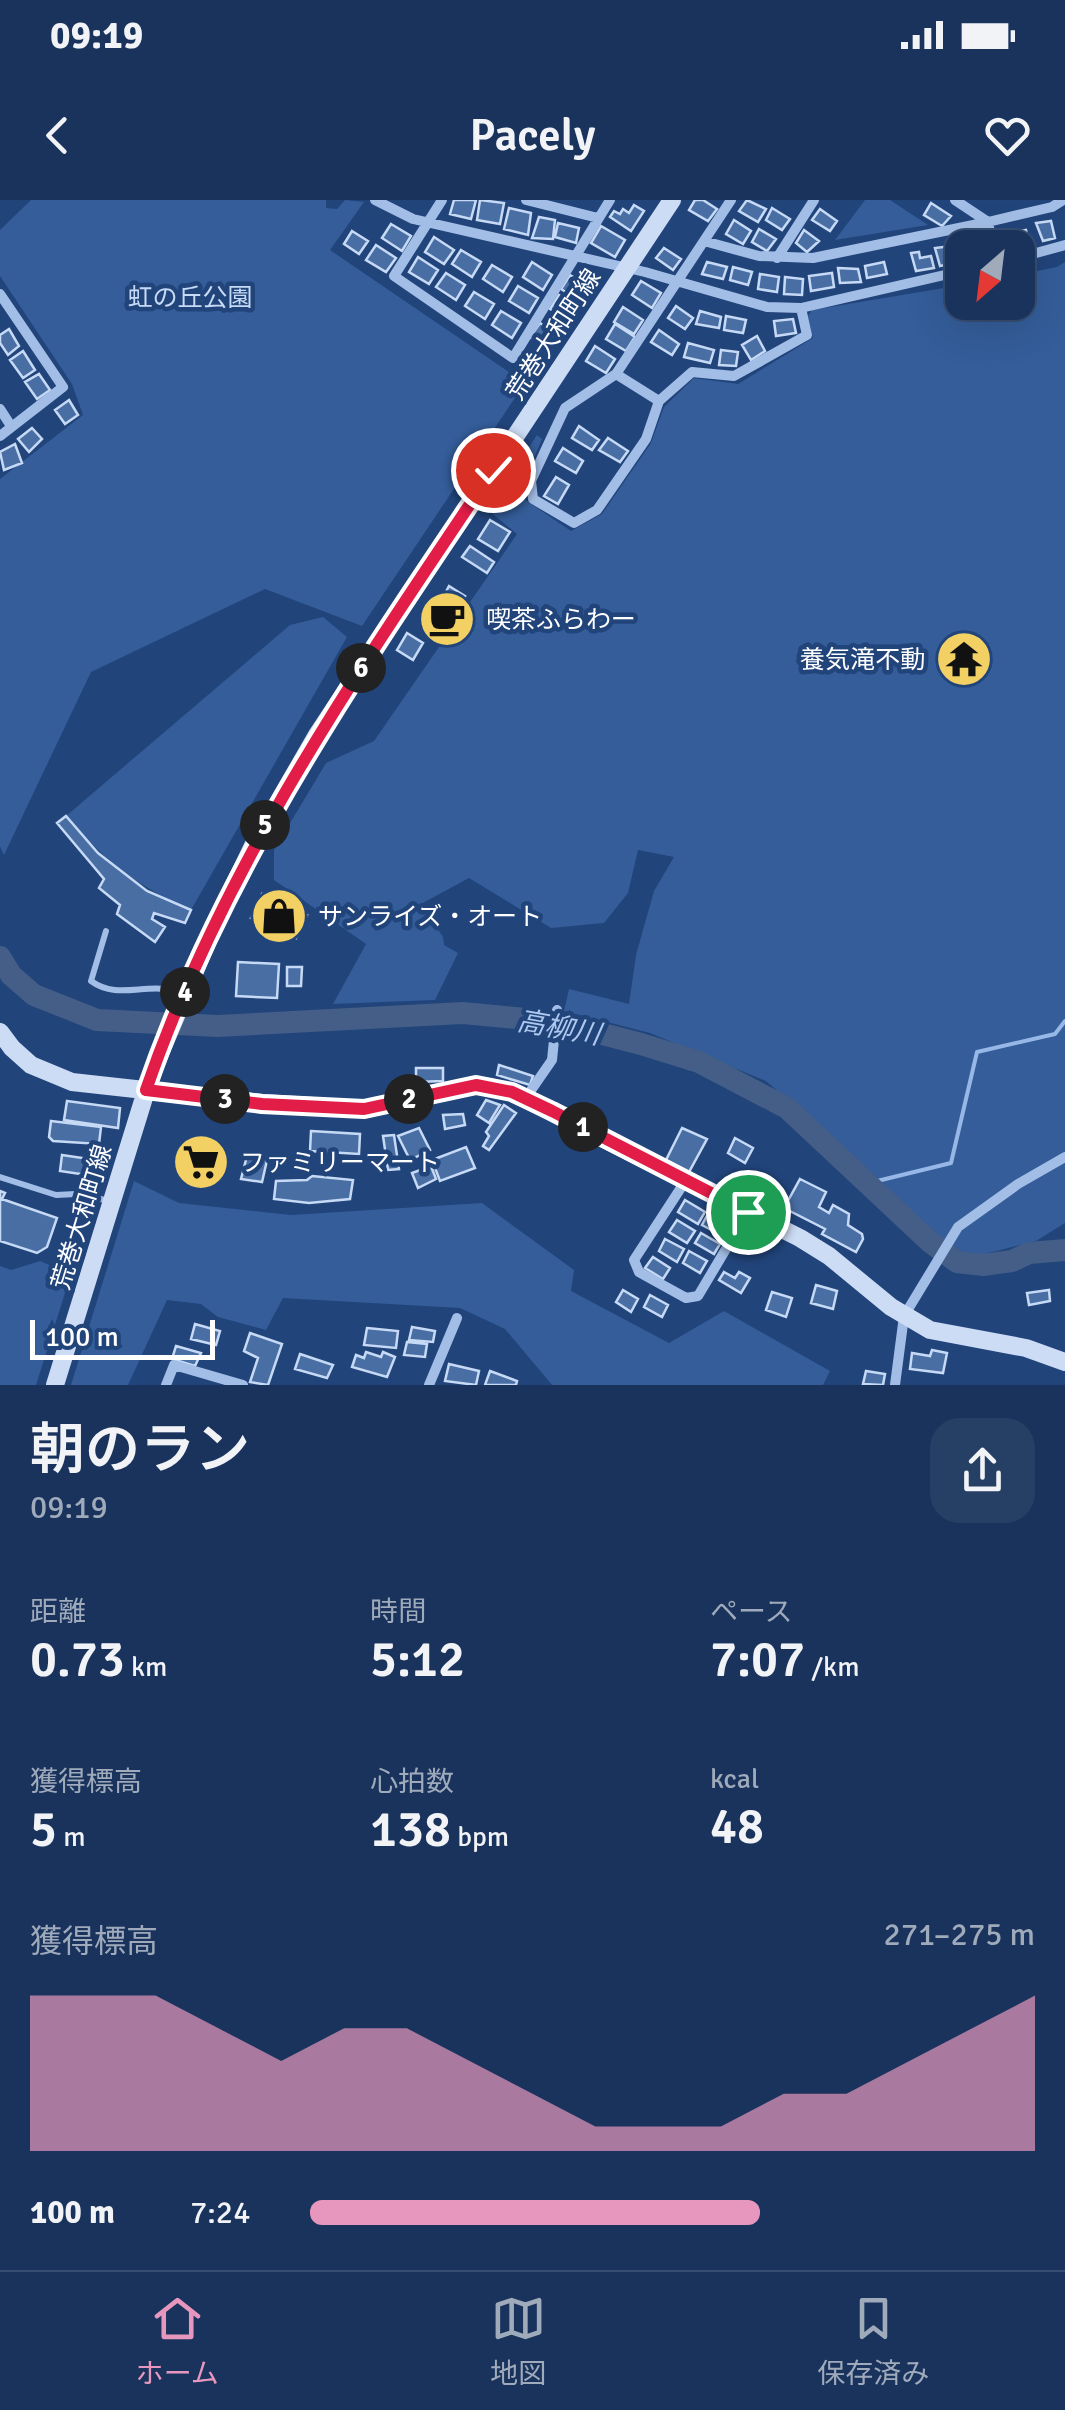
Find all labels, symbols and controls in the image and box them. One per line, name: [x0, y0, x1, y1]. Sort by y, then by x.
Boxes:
text: 09:19: [50, 12, 143, 59]
icon: back: [30, 108, 85, 163]
text: Pacely: [469, 108, 596, 163]
icon: heart: [980, 108, 1035, 163]
north arrow: [945, 230, 1035, 320]
map controls: [945, 230, 1035, 320]
street label: 荒巻大和町線: [500, 263, 607, 406]
park label: 虹の丘公園: [127, 282, 253, 313]
pin: [451, 428, 536, 513]
icon: check: [466, 443, 521, 498]
cafe icon: 喫茶ふらわー: [417, 589, 477, 649]
place label: 喫茶ふらわー: [486, 604, 636, 635]
temple icon: 養気滝不動: [934, 629, 994, 689]
pin: 6: [336, 643, 386, 693]
place label: 養気滝不動: [800, 644, 925, 675]
text: 6: [353, 651, 369, 685]
pin: 5: [240, 800, 290, 850]
text: 5: [257, 808, 273, 842]
shop icon: サンライズ・オート: [249, 886, 309, 946]
place label: サンライズ・オート: [318, 901, 542, 932]
pin: 4: [160, 967, 210, 1017]
text: 4: [177, 975, 193, 1009]
water label: 高柳川: [515, 1004, 606, 1053]
pin: 3: [200, 1074, 250, 1124]
pin: 2: [384, 1074, 434, 1124]
text: 3: [217, 1082, 233, 1116]
text: 2: [401, 1082, 417, 1116]
pin: 1: [558, 1102, 608, 1152]
text: 1: [575, 1110, 591, 1144]
supermarket icon: ファミリーマート: [171, 1132, 231, 1192]
street label: 荒巻大和町線: [45, 1141, 118, 1293]
place label: ファミリーマート: [240, 1147, 440, 1178]
pin: [706, 1170, 791, 1255]
icon: arrive: [721, 1185, 776, 1240]
scale bar: [30, 1315, 215, 1360]
text: 100 m: [45, 1320, 119, 1354]
text: 朝のラン: [30, 1416, 250, 1484]
button: share: [930, 1418, 1035, 1523]
text: 09:19: [30, 1488, 108, 1527]
text: 距離: [30, 1595, 86, 1629]
text: 時間: [370, 1595, 426, 1629]
text: ペース: [710, 1595, 793, 1629]
text: 0.73: [30, 1629, 125, 1691]
text: 5:12: [370, 1629, 465, 1691]
text: 7:07: [710, 1629, 805, 1691]
text: km: [125, 1650, 167, 1684]
text: /km: [805, 1650, 859, 1684]
text: kcal: [710, 1762, 759, 1796]
text: 獲得標高: [30, 1765, 142, 1799]
text: 心拍数: [370, 1765, 454, 1799]
text: 48: [710, 1796, 764, 1858]
text: 5: [30, 1799, 57, 1861]
text: 138: [370, 1799, 451, 1861]
text: m: [57, 1820, 86, 1854]
text: bpm: [451, 1820, 509, 1854]
text: 271–275 m: [884, 1915, 1035, 1954]
text: 獲得標高: [30, 1922, 158, 1961]
text: 100 m: [30, 2193, 115, 2232]
text: 7:24: [190, 2193, 250, 2232]
tab: ホーム: [136, 2291, 219, 2391]
tab: 地図: [490, 2291, 546, 2391]
tab: 保存済み: [817, 2291, 929, 2391]

